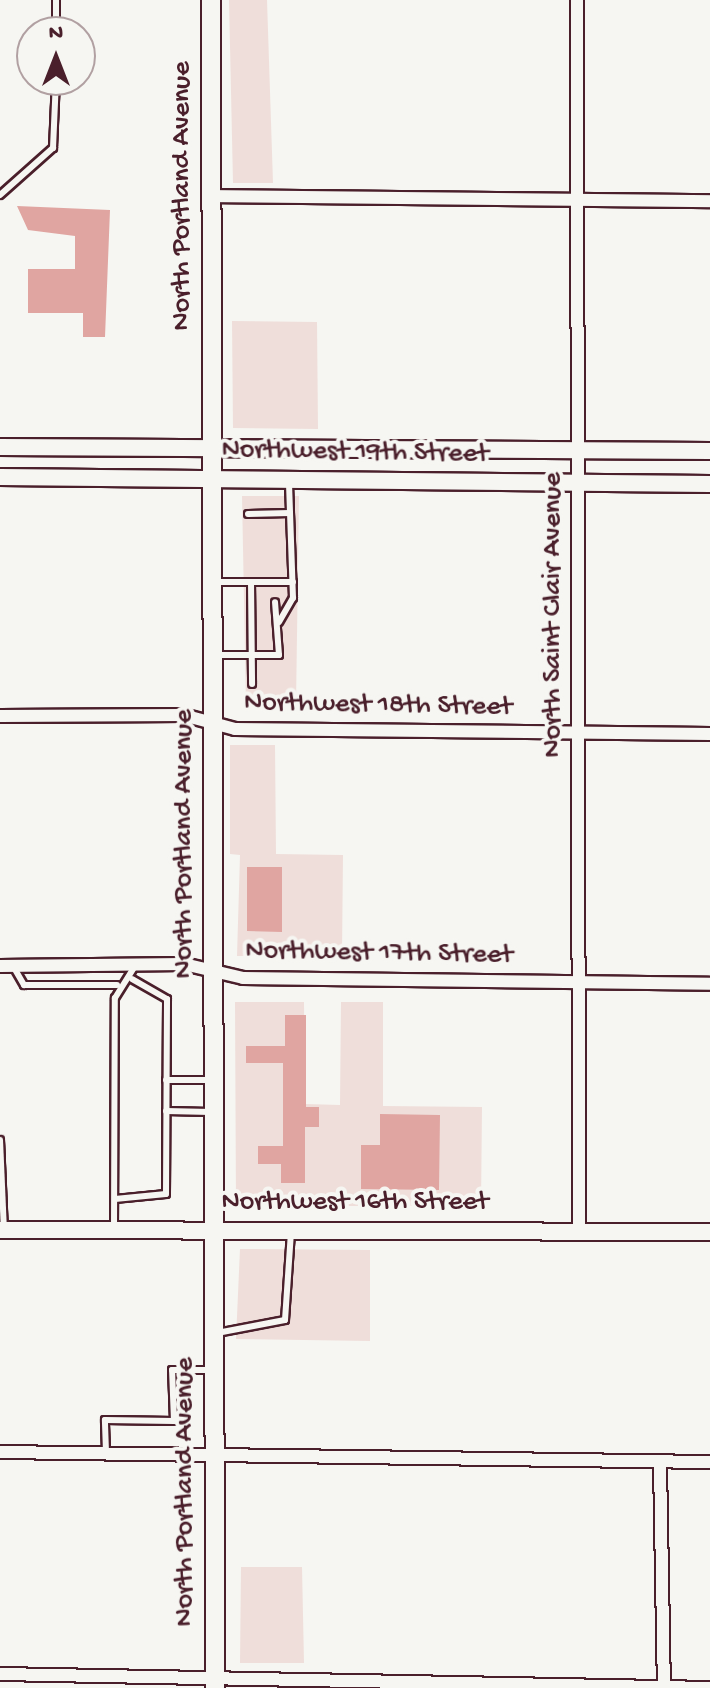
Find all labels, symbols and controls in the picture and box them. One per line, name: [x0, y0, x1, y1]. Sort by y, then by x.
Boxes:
north arrow: [16, 16, 96, 96]
text: N: [49, 21, 63, 47]
street label: North Portland Avenue: [166, 61, 200, 331]
street label: Northwest 19th Street: [221, 434, 489, 472]
street label: North Saint Clair Avenue: [537, 472, 571, 758]
street label: Northwest 18th Street: [244, 687, 512, 725]
street label: North Portland Avenue: [168, 709, 202, 979]
street label: Northwest 17th Street: [245, 935, 513, 973]
street label: Northwest 16th Street: [222, 1186, 488, 1220]
street label: North Portland Avenue: [169, 1357, 203, 1627]

